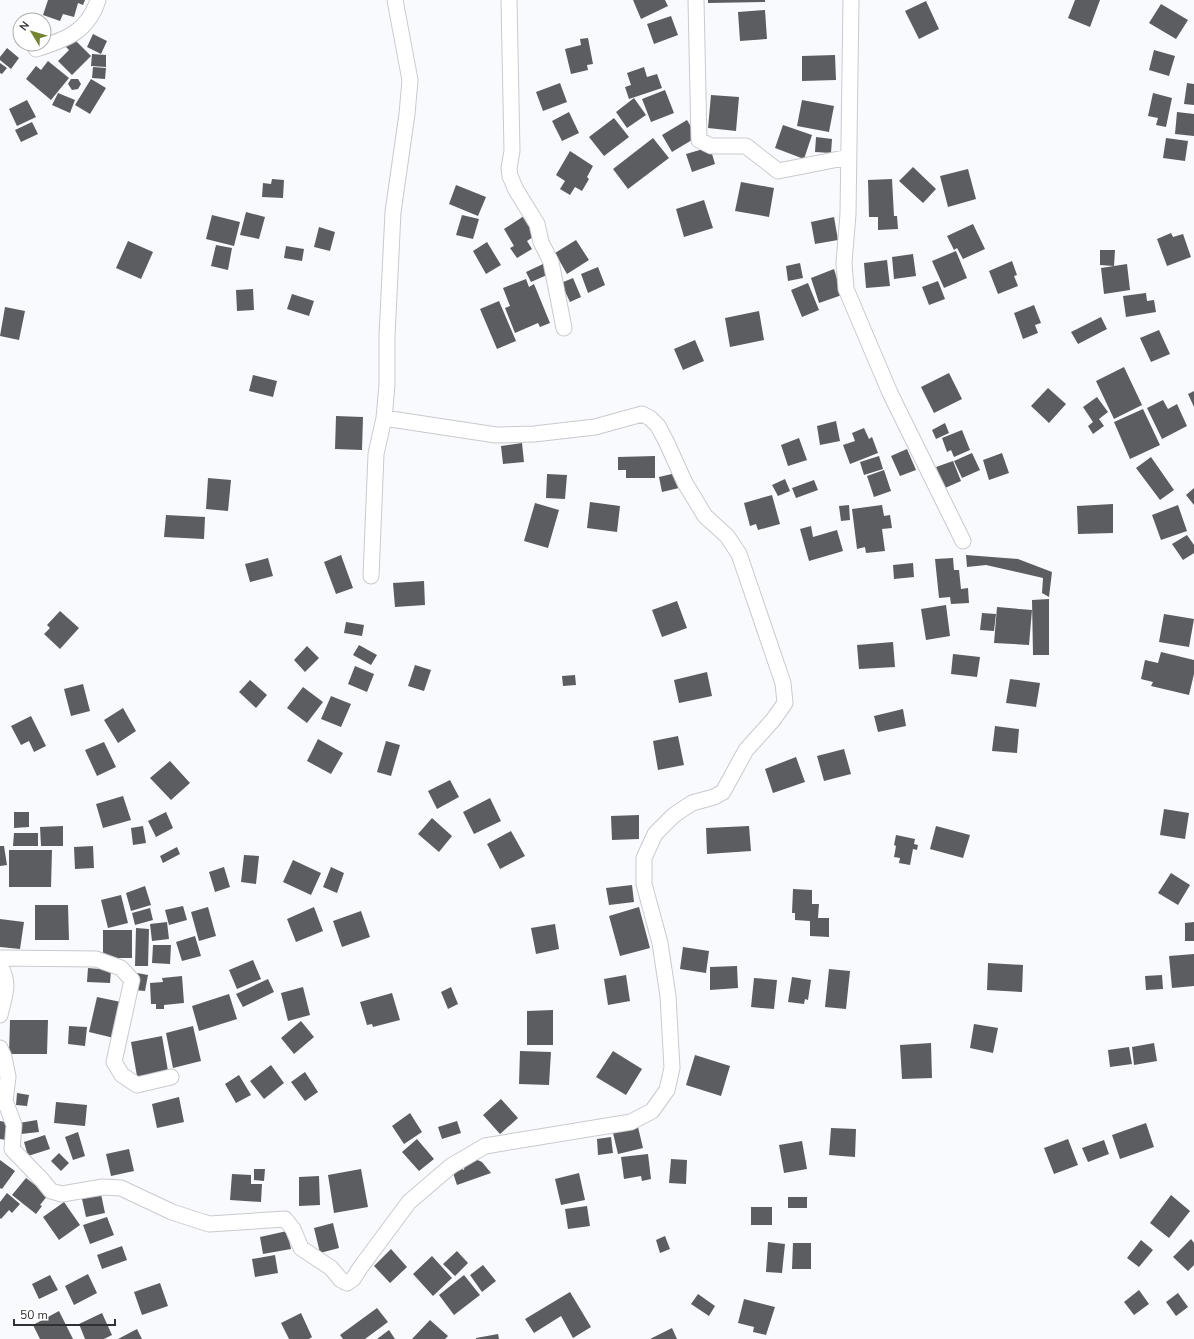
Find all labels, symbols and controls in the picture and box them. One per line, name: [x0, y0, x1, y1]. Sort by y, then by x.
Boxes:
north arrow: [12, 12, 52, 52]
text: N: [16, 18, 33, 34]
scale bar: [14, 1301, 115, 1327]
text: 50 m: [20, 1307, 48, 1323]

